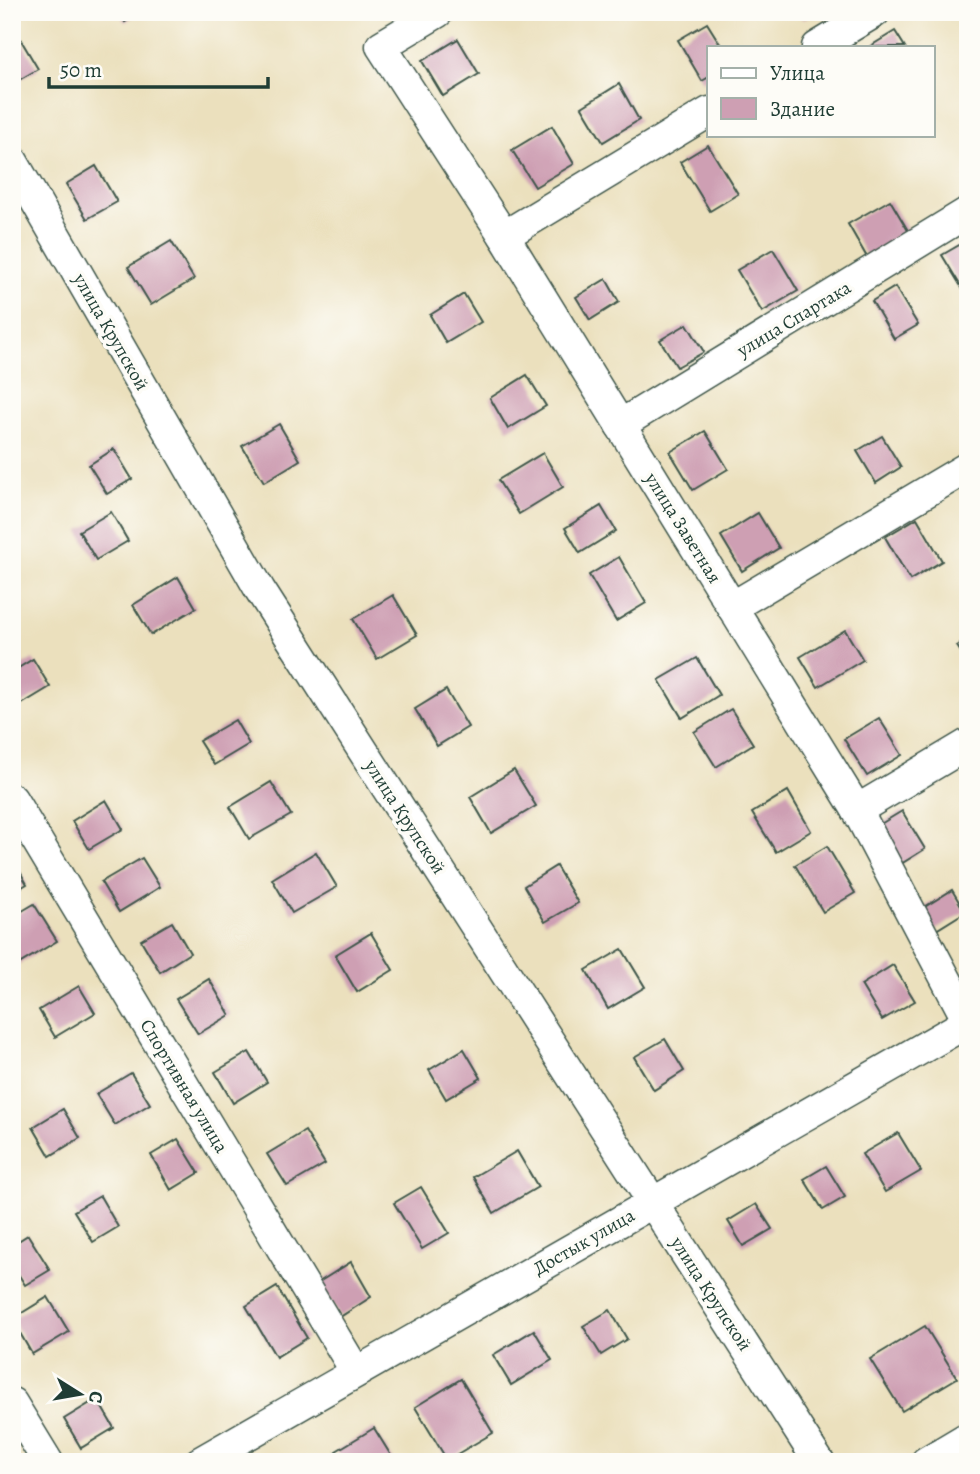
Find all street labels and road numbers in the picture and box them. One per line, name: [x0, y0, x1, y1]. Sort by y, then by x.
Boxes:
street label: улица Крупской: [66, 268, 155, 395]
street label: улица Спартака: [731, 275, 856, 364]
street label: улица Заветная: [638, 467, 727, 588]
street label: улица Крупской: [358, 754, 452, 879]
street label: Спортивная улица: [134, 1014, 234, 1158]
street label: Достык улица: [528, 1202, 640, 1282]
street label: улица Крупской: [664, 1231, 758, 1356]

